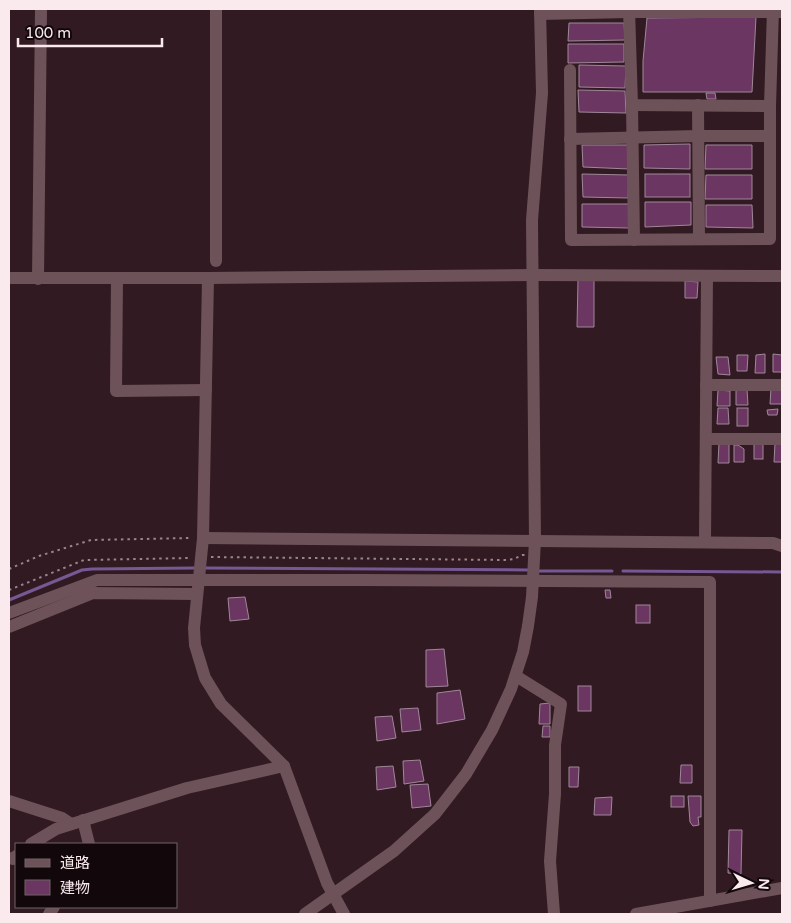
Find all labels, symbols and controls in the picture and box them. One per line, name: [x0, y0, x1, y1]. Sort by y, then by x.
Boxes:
scale bar: [18, 15, 161, 47]
text: 100 m: [25, 24, 71, 42]
legend: [15, 843, 178, 908]
text: 道路: [60, 854, 90, 872]
north arrow: [726, 858, 776, 908]
text: N: [754, 878, 772, 890]
text: 建物: [60, 879, 90, 897]

